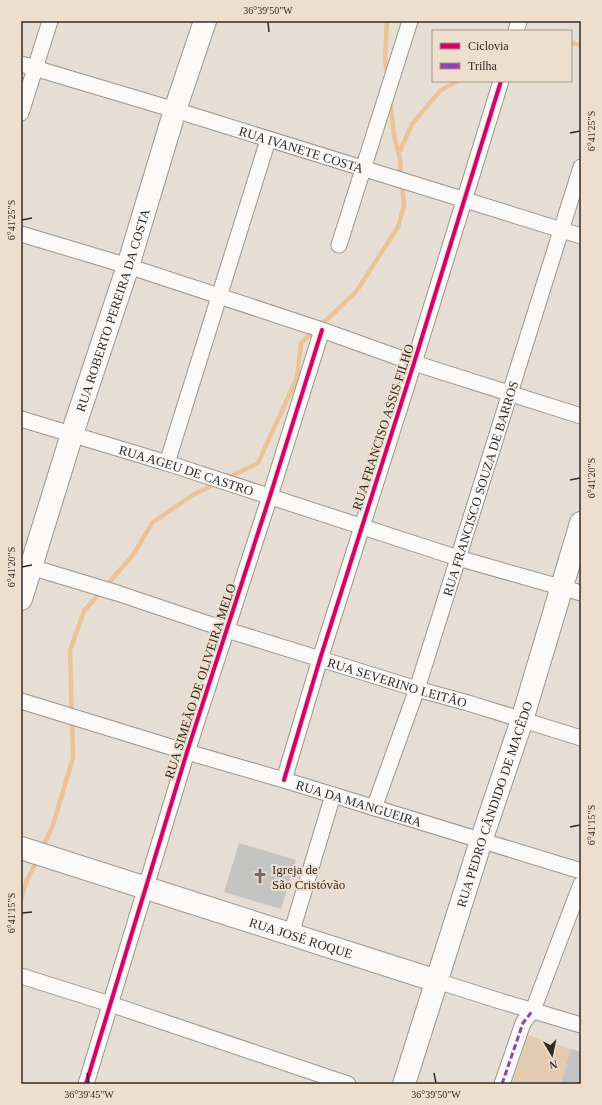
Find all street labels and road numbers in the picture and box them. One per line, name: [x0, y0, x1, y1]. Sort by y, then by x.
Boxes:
street label: RUA IVANETE COSTA: [237, 123, 366, 176]
street label: RUA ROBERTO PEREIRA DA COSTA: [72, 206, 153, 414]
street label: RUA FRANCISO ASSIS FILHO: [349, 342, 417, 512]
street label: RUA FRANCISCO SOUZA DE BARROS: [439, 379, 521, 598]
street label: RUA AGEU DE CASTRO: [117, 441, 256, 498]
street label: RUA SIMEÃO DE OLIVEIRA MELO: [161, 581, 239, 781]
street label: RUA SEVERINO LEITÃO: [326, 654, 469, 710]
street label: RUA PEDRO CÂNDIDO DE MACÊDO: [453, 699, 535, 909]
street label: RUA DA MANGUEIRA: [294, 777, 424, 829]
street label: RUA JOSÉ ROQUE: [247, 914, 355, 961]

